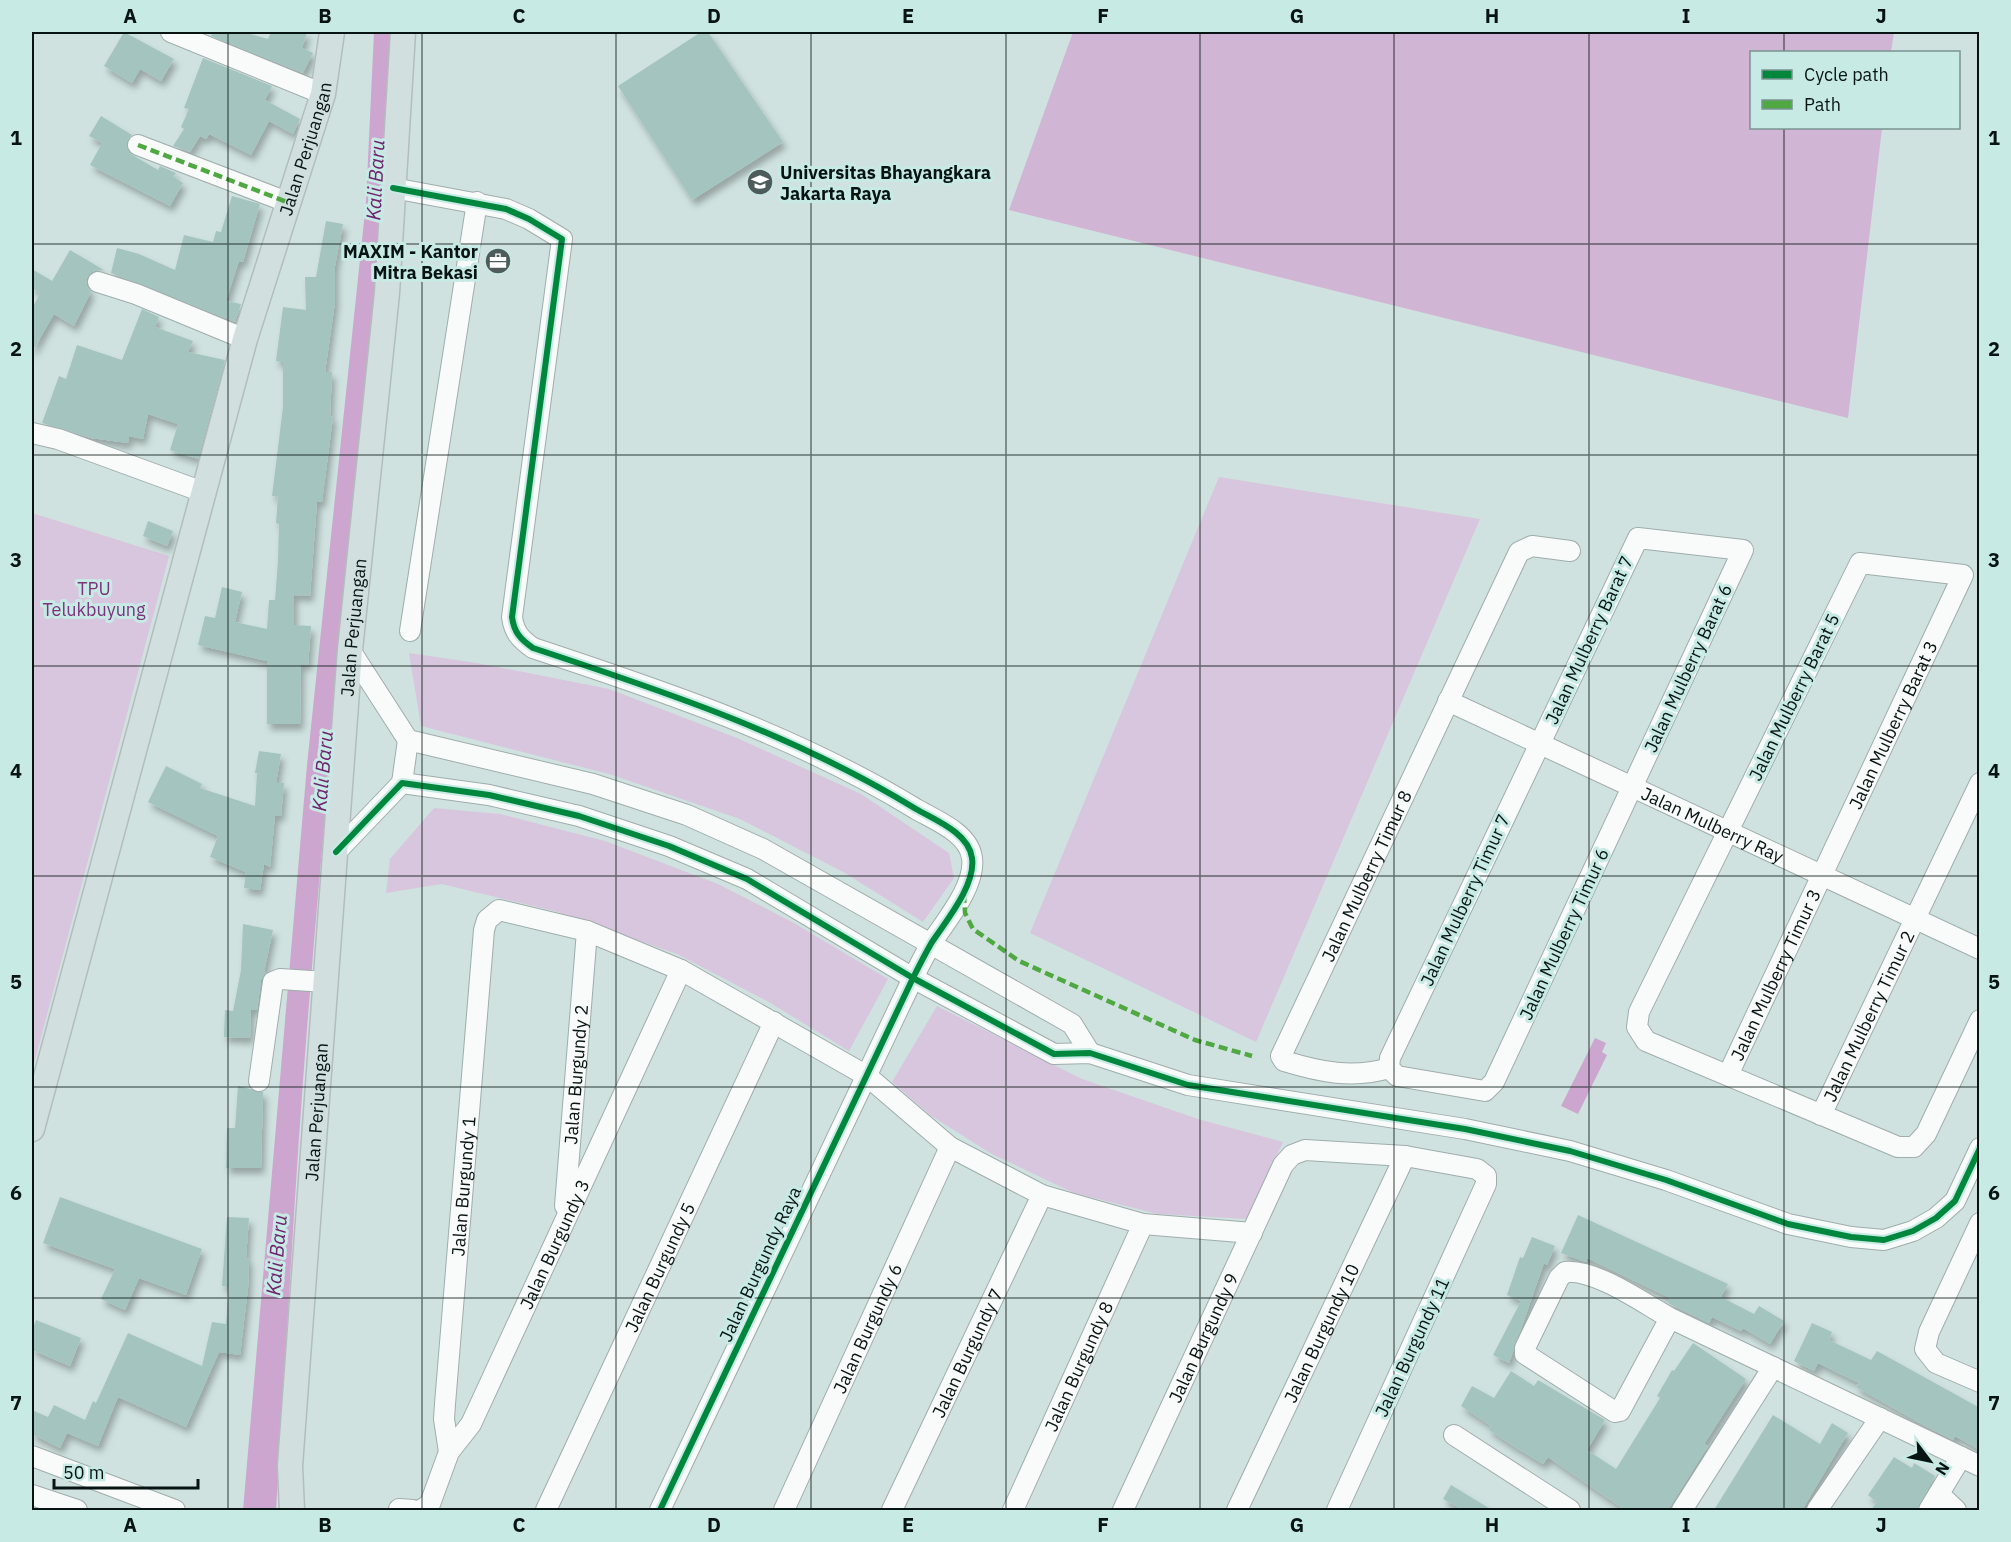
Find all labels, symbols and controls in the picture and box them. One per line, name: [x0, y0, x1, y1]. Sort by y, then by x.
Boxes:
text: A: [123, 2, 137, 29]
text: B: [318, 2, 332, 29]
text: C: [512, 2, 526, 29]
text: D: [707, 2, 721, 29]
text: E: [902, 2, 914, 29]
text: F: [1097, 2, 1109, 29]
text: G: [1290, 2, 1304, 29]
text: H: [1485, 2, 1499, 29]
text: I: [1682, 2, 1690, 29]
text: J: [1875, 2, 1887, 29]
legend: [1750, 51, 1960, 129]
text: Cycle path: [1804, 63, 1889, 86]
street label: Jalan Perjuangan: [274, 80, 336, 218]
text: Path: [1804, 93, 1841, 116]
text: 1: [10, 124, 22, 151]
text: 1: [1988, 124, 2000, 151]
water label: Kali Baru: [359, 139, 391, 221]
place label: Universitas Bhayangkara Jakarta Raya: [780, 161, 991, 205]
school or university icon: Universitas Bhayangkara Jakarta Raya: [745, 167, 775, 197]
place label: MAXIM - Kantor Mitra Bekasi: [343, 240, 478, 284]
office icon: MAXIM - Kantor Mitra Bekasi: [483, 246, 513, 276]
text: 2: [10, 335, 22, 362]
text: 2: [1988, 335, 2000, 362]
text: 3: [10, 546, 22, 573]
text: 3: [1988, 546, 2000, 573]
street label: Jalan Mulberry Barat 7: [1540, 552, 1638, 728]
street label: Jalan Perjuangan: [335, 557, 371, 697]
park label: TPU Telukbuyung: [42, 577, 146, 621]
street label: Jalan Mulberry Barat 6: [1639, 580, 1737, 756]
street label: Jalan Mulberry Barat 5: [1743, 610, 1845, 784]
street label: Jalan Mulberry Barat 3: [1843, 637, 1942, 813]
water label: Kali Baru: [305, 729, 339, 813]
text: 4: [10, 757, 22, 784]
text: 4: [1988, 757, 2000, 784]
street label: Jalan Mulberry Ray: [1638, 781, 1788, 867]
street label: Jalan Mulberry Timur 8: [1316, 786, 1416, 965]
street label: Jalan Mulberry Timur 7: [1415, 810, 1515, 990]
street label: Jalan Mulberry Timur 6: [1514, 844, 1614, 1024]
street label: Jalan Mulberry Timur 3: [1725, 885, 1825, 1064]
street label: Jalan Mulberry Timur 2: [1818, 926, 1919, 1105]
text: 5: [10, 968, 22, 995]
text: 5: [1988, 968, 2000, 995]
street label: Jalan Burgundy 2: [558, 1004, 593, 1145]
street label: Jalan Perjuangan: [299, 1042, 333, 1182]
street label: Jalan Burgundy 1: [446, 1115, 480, 1257]
street label: Jalan Burgundy 3: [514, 1176, 594, 1313]
text: 6: [10, 1179, 22, 1206]
text: 6: [1988, 1179, 2000, 1206]
street label: Jalan Burgundy Raya: [714, 1182, 806, 1345]
street label: Jalan Burgundy 5: [619, 1199, 700, 1336]
water label: Kali Baru: [259, 1213, 293, 1297]
street label: Jalan Burgundy 6: [828, 1259, 907, 1397]
street label: Jalan Burgundy 10: [1278, 1260, 1364, 1406]
street label: Jalan Burgundy 9: [1163, 1269, 1243, 1406]
street label: Jalan Burgundy 11: [1370, 1274, 1454, 1420]
street label: Jalan Burgundy 7: [926, 1285, 1007, 1421]
street label: Jalan Burgundy 8: [1039, 1297, 1118, 1435]
text: 7: [10, 1389, 22, 1416]
text: 7: [1988, 1389, 2000, 1416]
north arrow: [1900, 1431, 1960, 1491]
scale bar: [54, 1452, 198, 1490]
text: N: [1931, 1459, 1954, 1479]
text: 50 m: [63, 1461, 105, 1484]
text: A: [123, 1511, 137, 1538]
text: B: [318, 1511, 332, 1538]
text: C: [512, 1511, 526, 1538]
text: D: [707, 1511, 721, 1538]
text: E: [902, 1511, 914, 1538]
text: F: [1097, 1511, 1109, 1538]
text: G: [1290, 1511, 1304, 1538]
text: H: [1485, 1511, 1499, 1538]
text: I: [1682, 1511, 1690, 1538]
text: J: [1875, 1511, 1887, 1538]

